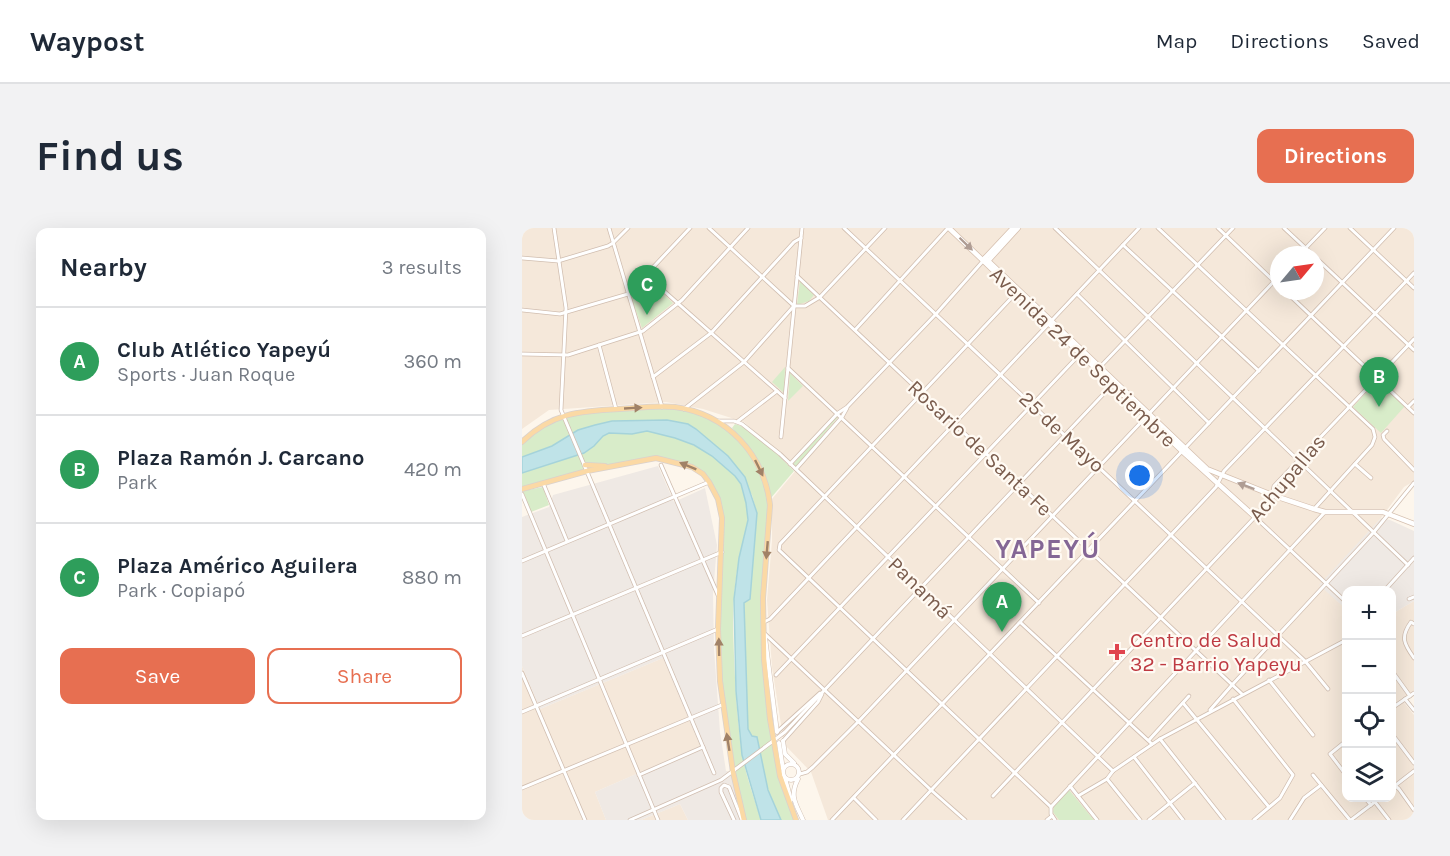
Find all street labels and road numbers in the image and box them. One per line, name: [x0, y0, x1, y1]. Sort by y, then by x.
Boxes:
street label: Avenida 24 de Septiembre: [985, 262, 1181, 452]
street label: Rosario de Santa Fe: [903, 375, 1057, 521]
street label: 25 de Mayo: [1014, 386, 1110, 478]
street label: Achupallas: [1244, 430, 1330, 526]
street label: Panamá: [883, 552, 957, 624]

